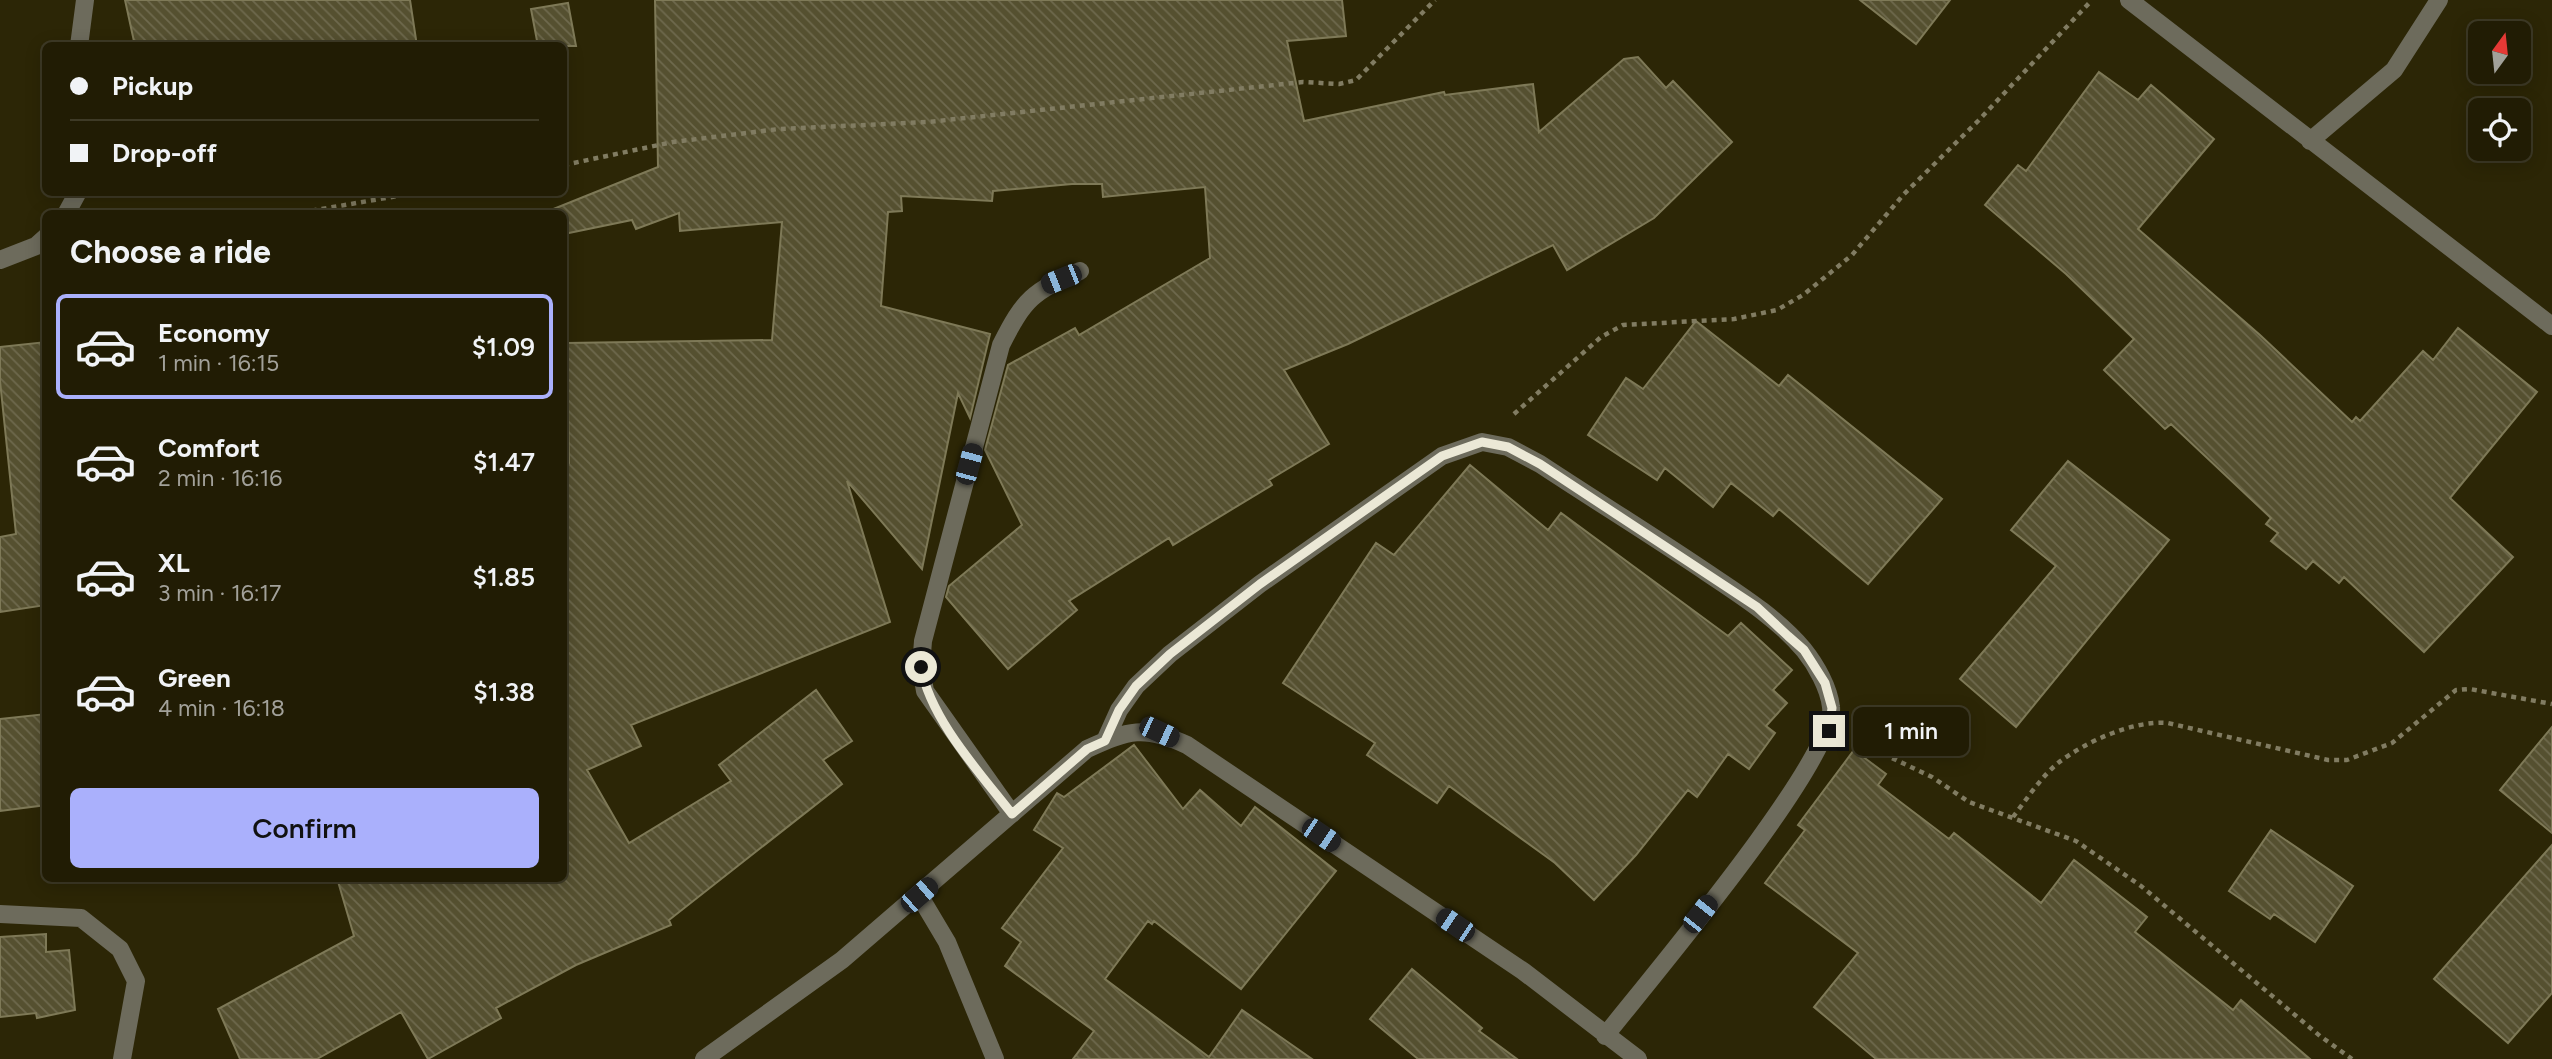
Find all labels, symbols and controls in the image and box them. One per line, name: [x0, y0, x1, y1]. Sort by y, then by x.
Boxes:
north arrow: [2468, 21, 2530, 84]
map controls: [2468, 21, 2531, 161]
text: Pickup: [112, 70, 193, 102]
button: locate: [2468, 98, 2531, 161]
text: Drop-off: [112, 137, 217, 169]
text: Choose a ride: [70, 233, 271, 271]
car: [1038, 261, 1085, 297]
icon: car: [74, 315, 137, 378]
text: Economy: [158, 317, 270, 349]
text: $1.09: [472, 331, 535, 363]
text: 1 min · 16:15: [158, 349, 279, 377]
icon: car: [74, 430, 137, 493]
text: Comfort: [158, 432, 260, 464]
car: [954, 441, 985, 487]
text: $1.47: [473, 446, 535, 478]
text: 2 min · 16:16: [158, 464, 282, 492]
icon: car: [74, 545, 137, 608]
text: XL: [158, 547, 190, 579]
text: $1.85: [473, 561, 535, 593]
text: 3 min · 16:17: [158, 579, 281, 607]
route start: [905, 651, 937, 683]
icon: car: [74, 660, 137, 723]
text: Green: [158, 662, 231, 694]
text: $1.38: [473, 676, 535, 708]
text: 4 min · 16:18: [158, 694, 285, 722]
callout: 1 min: [1854, 706, 1969, 756]
car: [1136, 714, 1183, 750]
route end: [1813, 715, 1845, 747]
text: 1 min: [1884, 717, 1938, 745]
button: Confirm: [70, 788, 539, 868]
car: [1298, 815, 1345, 855]
car: [897, 873, 942, 917]
car: [1679, 891, 1722, 937]
car: [1432, 905, 1479, 945]

